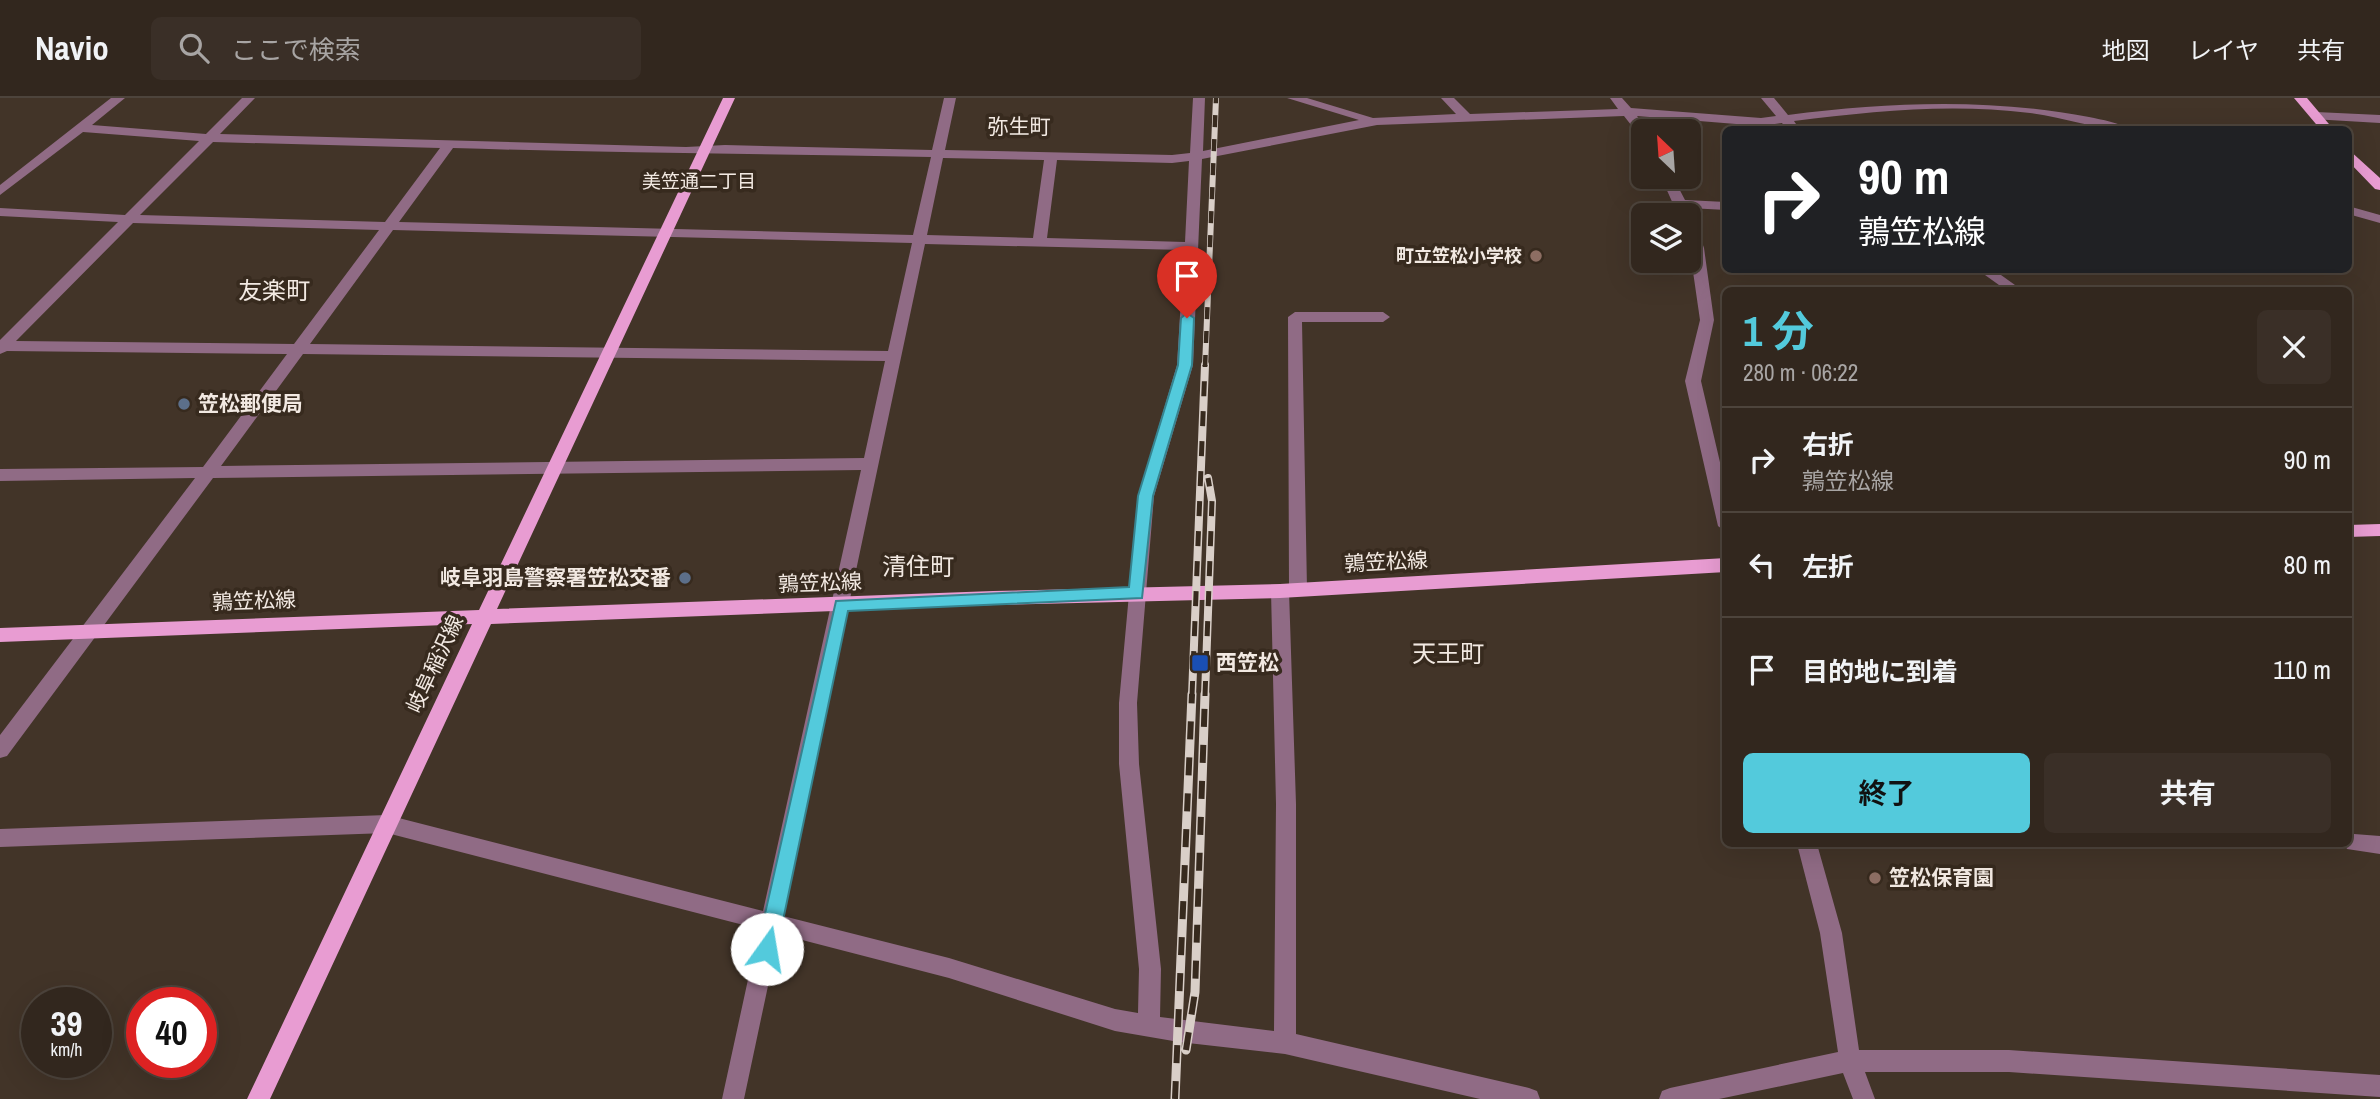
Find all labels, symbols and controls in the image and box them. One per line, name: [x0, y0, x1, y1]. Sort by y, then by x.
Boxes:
search box: [151, 17, 641, 80]
text: Navio: [35, 26, 109, 70]
icon: search: [175, 29, 213, 67]
text: ここで検索: [231, 32, 361, 67]
text: 地図: [2102, 34, 2150, 66]
text: レイヤ: [2188, 34, 2259, 66]
text: 共有: [2297, 34, 2345, 66]
district label: 弥生町: [988, 112, 1051, 141]
north arrow: [1631, 119, 1701, 189]
map controls: [1631, 119, 1701, 273]
text: 90 m: [1858, 143, 1950, 209]
icon: right: [1743, 154, 1834, 245]
district label: 美笠通二丁目: [642, 168, 756, 194]
button: layers: [1631, 203, 1701, 273]
text: 鶉笠松線: [1858, 210, 1986, 253]
place label: 町立笠松小学校: [1396, 243, 1522, 268]
pin: [1157, 246, 1217, 318]
marker: 町立笠松小学校: [1528, 248, 1544, 264]
icon: arrive: [1168, 257, 1206, 295]
district label: 友楽町: [238, 274, 310, 306]
text: 1 分: [1743, 303, 1814, 359]
button: close: [2257, 310, 2331, 384]
text: 280 m · 06:22: [1743, 357, 1858, 388]
place label: 笠松郵便局: [198, 389, 303, 418]
marker: 笠松郵便局: [176, 396, 192, 412]
text: 右折: [1802, 427, 1854, 462]
icon: right: [1743, 441, 1781, 479]
text: 90 m: [2284, 442, 2331, 477]
text: 鶉笠松線: [1802, 465, 1894, 496]
street label: 鶉笠松線: [1343, 545, 1429, 578]
icon: left: [1743, 546, 1781, 584]
text: 80 m: [2284, 547, 2331, 582]
text: 左折: [1802, 549, 1854, 584]
district label: 清住町: [882, 550, 954, 582]
place label: 岐阜羽島警察署笠松交番: [440, 563, 671, 592]
street label: 鶉笠松線: [778, 567, 862, 598]
marker: 岐阜羽島警察署笠松交番: [677, 570, 693, 586]
street label: 鶉笠松線: [212, 585, 296, 616]
street label: 岐阜稲沢線: [399, 610, 470, 717]
district label: 天王町: [1412, 637, 1484, 669]
place label: 西笠松: [1216, 648, 1279, 677]
icon: arrive: [1743, 651, 1781, 689]
text: 110 m: [2273, 652, 2331, 687]
marker: 西笠松: [1190, 653, 1210, 673]
text: 目的地に到着: [1802, 654, 1958, 689]
button: 終了: [1743, 753, 2030, 833]
button: 共有: [2044, 753, 2331, 833]
place label: 笠松保育園: [1889, 863, 1994, 892]
marker: 笠松保育園: [1867, 870, 1883, 886]
position arrow: [730, 912, 804, 986]
speed limit sign: 40: [126, 987, 217, 1078]
text: 39: [51, 1000, 82, 1047]
text: km/h: [51, 1037, 83, 1062]

